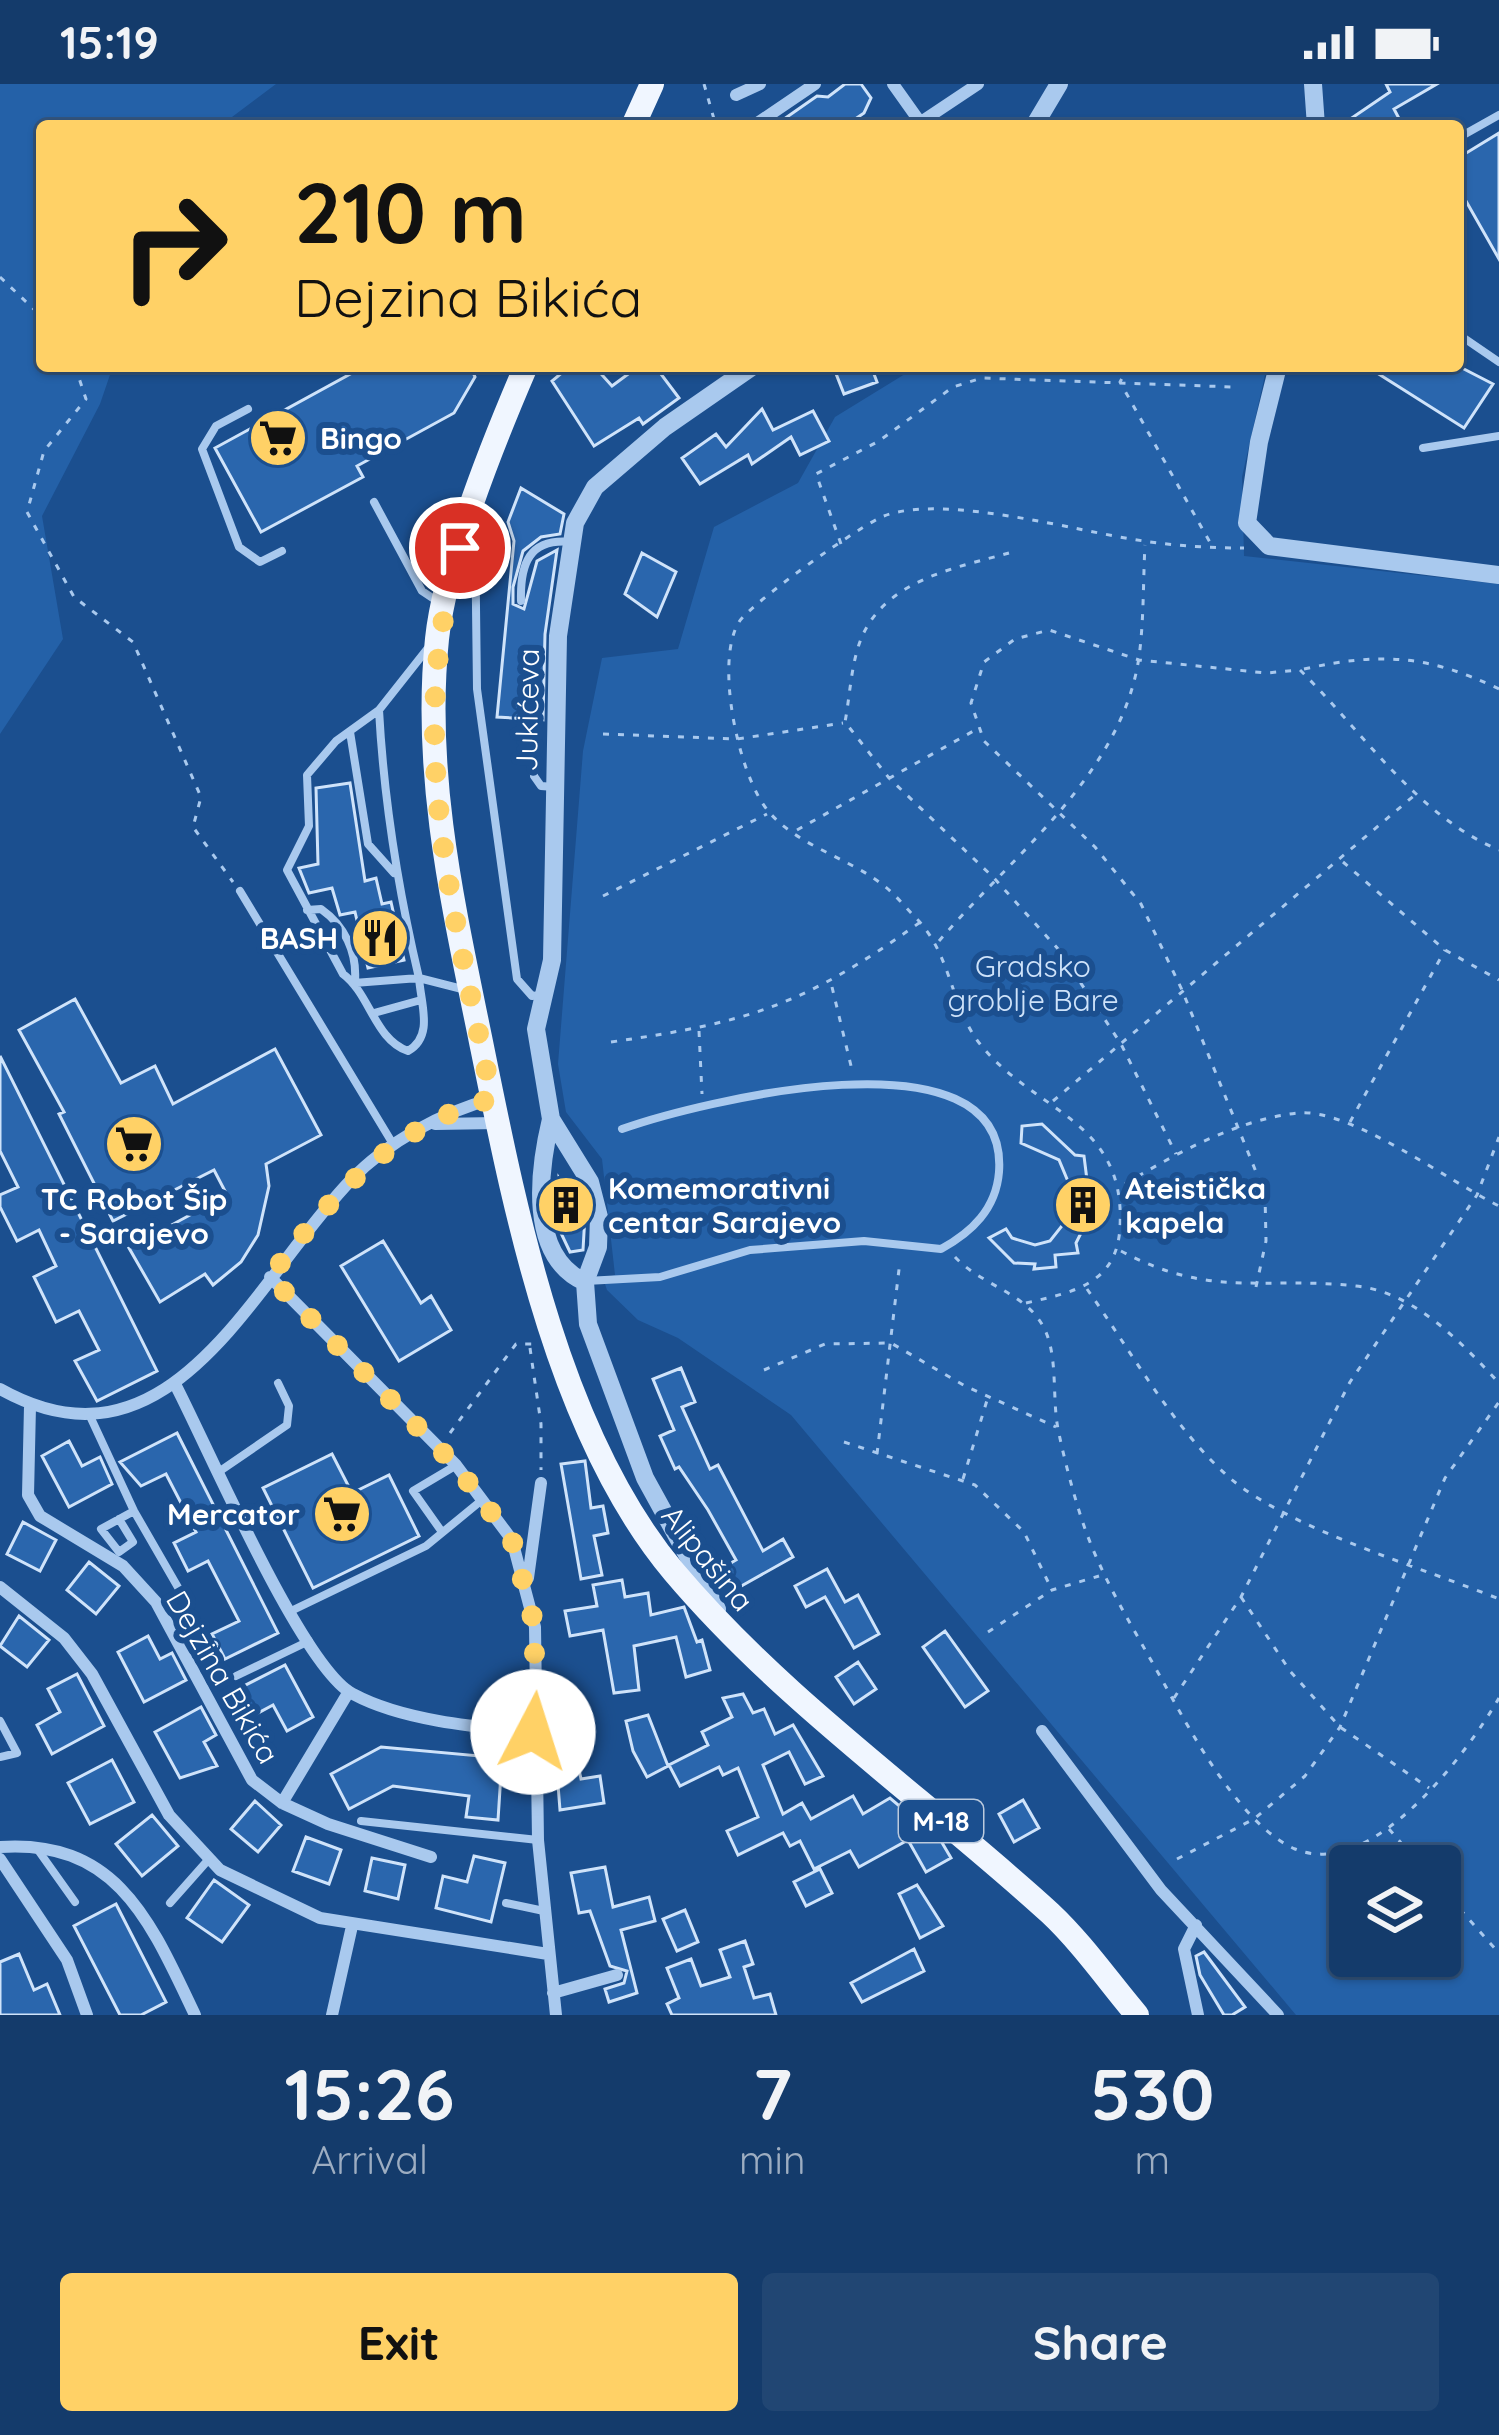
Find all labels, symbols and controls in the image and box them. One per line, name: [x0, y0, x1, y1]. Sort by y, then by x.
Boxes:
text: 15:19: [60, 14, 159, 70]
text: 210 m: [294, 159, 527, 264]
icon: right: [96, 168, 252, 324]
text: Dejzina Bikića: [294, 263, 642, 331]
supermarket icon: Bingo: [247, 407, 309, 469]
place label: Bingo: [320, 419, 402, 457]
pin: [409, 497, 511, 599]
icon: arrive: [427, 515, 493, 581]
street label: Jukićeva: [507, 648, 547, 772]
restaurant icon: BASH: [349, 907, 411, 969]
place label: BASH: [260, 919, 338, 957]
park label: Gradsko groblje Bare: [947, 947, 1119, 1019]
supermarket icon: TC Robot Šip - Sarajevo: [103, 1113, 165, 1175]
place label: Komemorativni centar Sarajevo: [608, 1169, 841, 1241]
place label: Ateistička kapela: [1125, 1169, 1266, 1241]
building icon: Komemorativni centar Sarajevo: [535, 1174, 597, 1236]
building icon: Ateistička kapela: [1052, 1174, 1114, 1236]
place label: TC Robot Šip - Sarajevo: [41, 1180, 227, 1252]
supermarket icon: Mercator: [311, 1483, 373, 1545]
place label: Mercator: [167, 1495, 300, 1533]
street label: Alipašina: [654, 1497, 762, 1619]
street label: Dejzina Bikića: [158, 1584, 288, 1770]
position arrow: [470, 1669, 596, 1795]
road number: M-18: [899, 1800, 983, 1842]
map controls: [1329, 1845, 1461, 1977]
button: layers: [1329, 1845, 1461, 1977]
text: 15:26: [285, 2048, 454, 2138]
text: 7: [753, 2048, 792, 2138]
text: 530: [1090, 2048, 1214, 2138]
text: Arrival: [311, 2135, 428, 2184]
text: min: [739, 2135, 806, 2184]
text: m: [1134, 2135, 1170, 2184]
button: Exit: [60, 2273, 738, 2411]
button: Share: [762, 2273, 1439, 2411]

